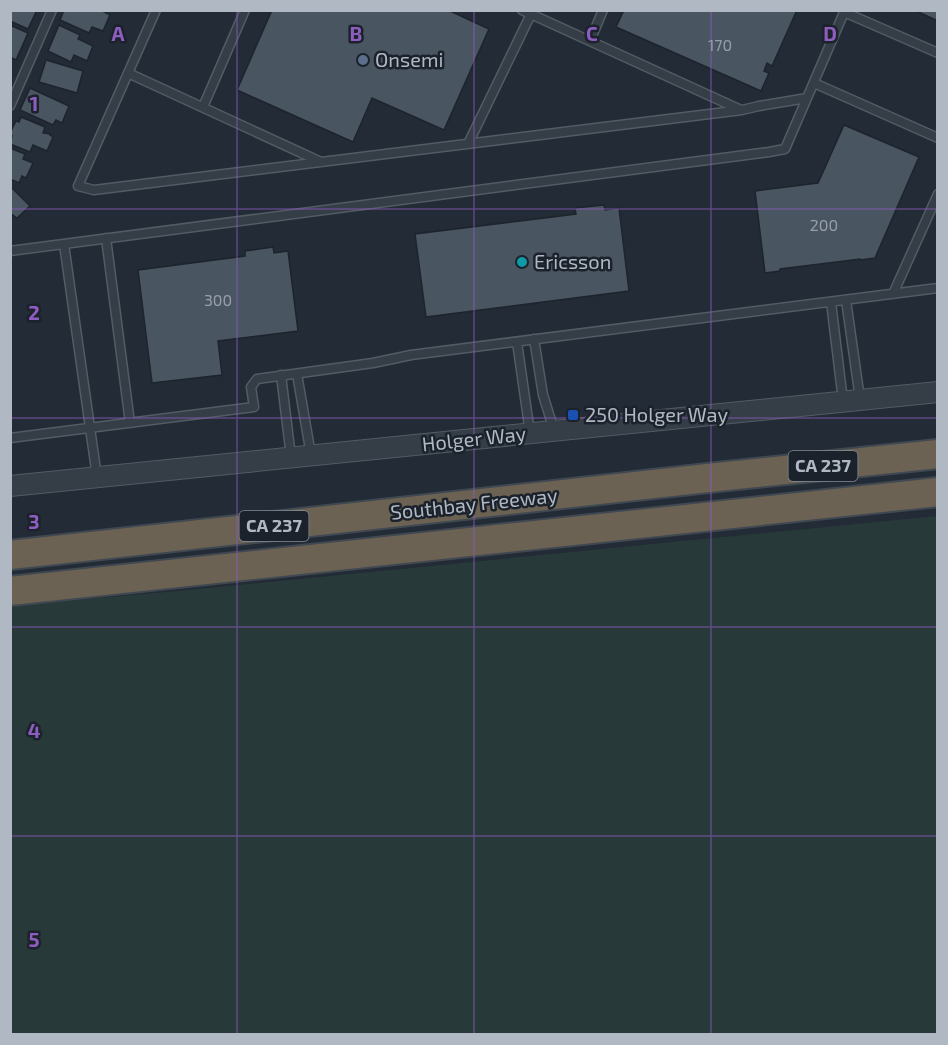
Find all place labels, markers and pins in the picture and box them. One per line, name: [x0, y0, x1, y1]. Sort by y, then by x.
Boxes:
place label: Onsemi: [375, 47, 443, 71]
marker: Onsemi: [356, 53, 370, 67]
place label: Ericsson: [534, 249, 611, 273]
marker: Ericsson: [515, 255, 529, 269]
place label: 250 Holger Way: [585, 402, 728, 426]
marker: 250 Holger Way: [566, 408, 580, 422]

